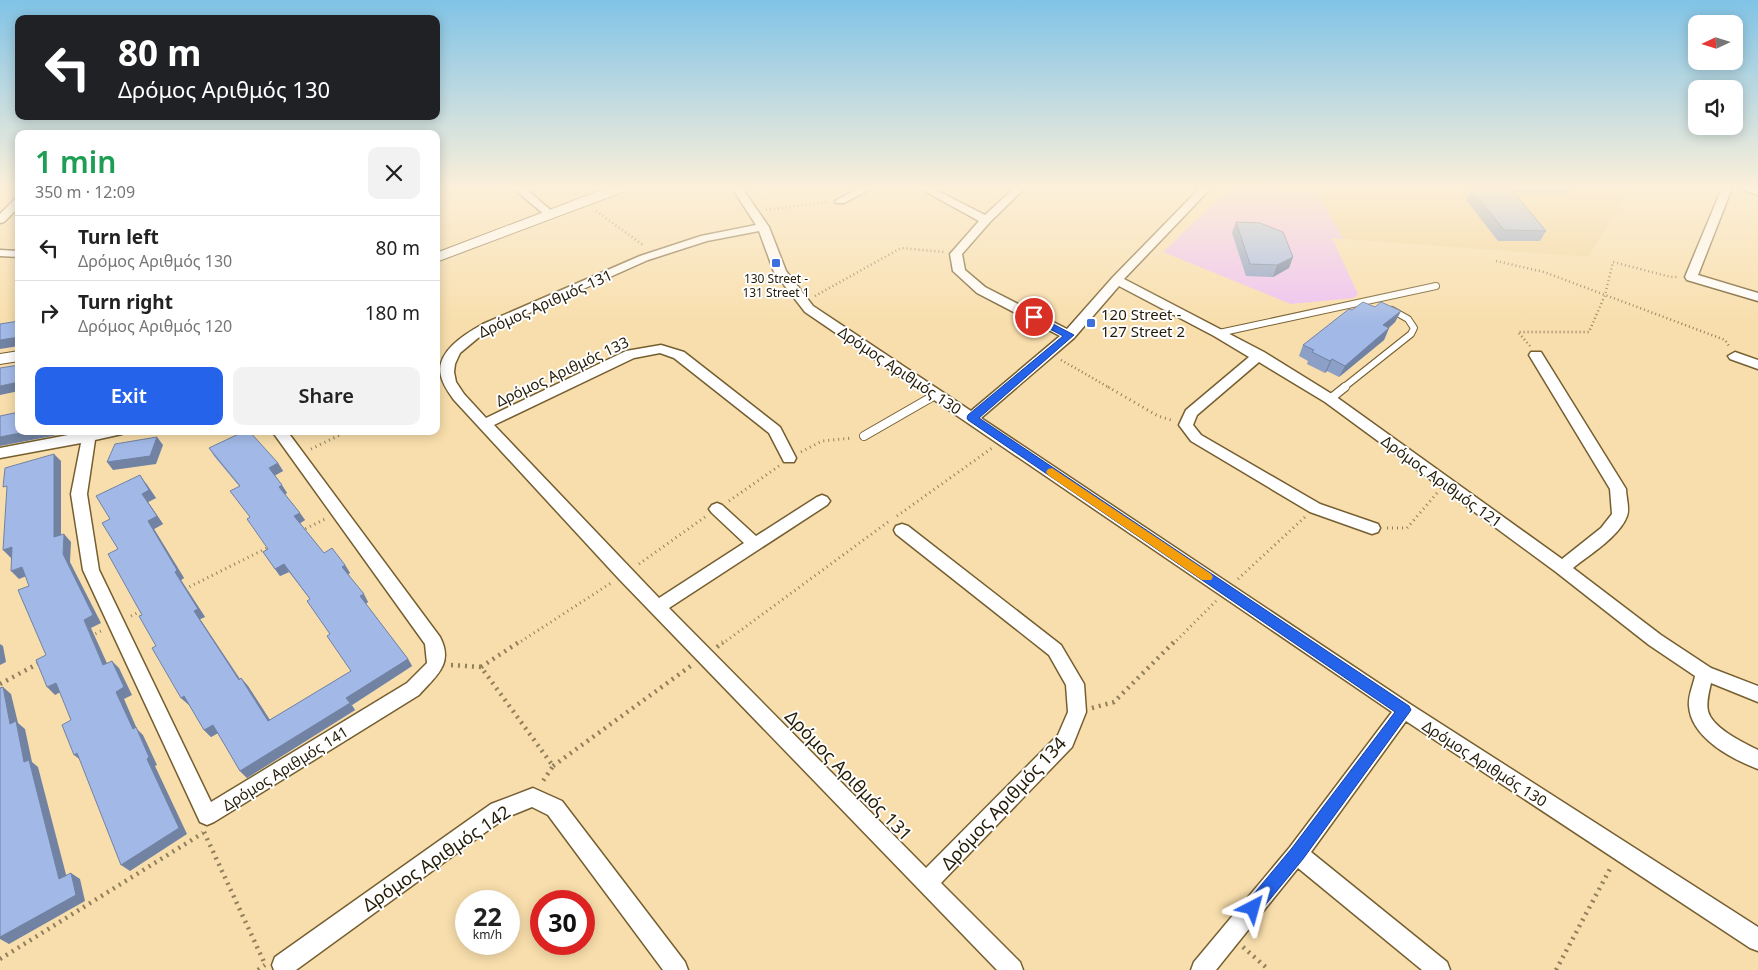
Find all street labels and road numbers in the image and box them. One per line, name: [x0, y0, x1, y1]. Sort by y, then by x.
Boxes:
street label: Δρόμος Αριθμός 131: [475, 264, 615, 342]
street label: Δρόμος Αριθμός 130: [834, 321, 966, 419]
street label: Δρόμος Αριθμός 133: [492, 331, 632, 411]
street label: Δρόμος Αριθμός 121: [1378, 430, 1506, 532]
street label: Δρόμος Αριθμός 131: [780, 704, 918, 846]
street label: Δρόμος Αριθμός 130: [1419, 715, 1551, 811]
street label: Δρόμος Αριθμός 141: [218, 721, 352, 815]
street label: Δρόμος Αριθμός 134: [935, 731, 1071, 875]
street label: Δρόμος Αριθμός 142: [357, 800, 515, 916]

